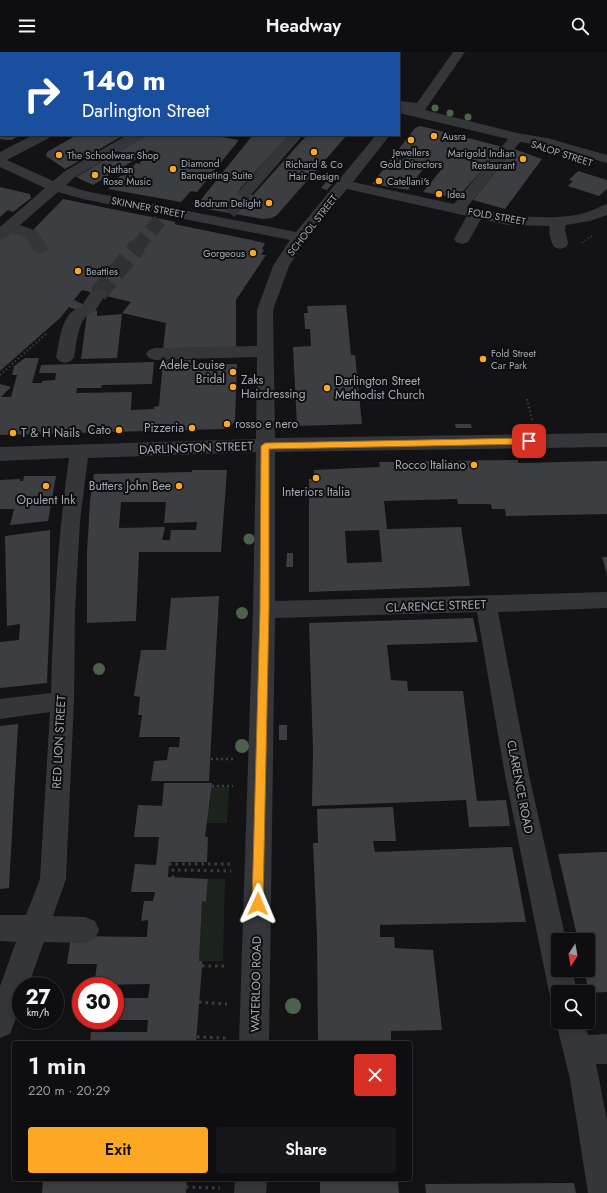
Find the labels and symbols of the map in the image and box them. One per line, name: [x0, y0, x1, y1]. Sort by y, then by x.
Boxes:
place label: Ausra: [442, 129, 466, 144]
marker: Ausra: [429, 131, 439, 141]
marker: Jewellers Gold Directors: [406, 135, 416, 145]
street label: SALOP STREET: [529, 136, 595, 171]
place label: Jewellers Gold Directors: [380, 145, 442, 172]
place label: Marigold Indian Restaurant: [448, 146, 516, 173]
marker: Richard & Co Hair Design: [309, 147, 319, 157]
place label: The Schoolwear Shop: [67, 148, 159, 163]
marker: The Schoolwear Shop: [54, 150, 64, 160]
marker: Marigold Indian Restaurant: [518, 154, 528, 164]
place label: Diamond Banqueting Suite: [181, 156, 253, 183]
place label: Richard & Co Hair Design: [285, 157, 343, 184]
place label: Nathan Rose Music: [103, 162, 151, 189]
marker: Diamond Banqueting Suite: [168, 164, 178, 174]
marker: Nathan Rose Music: [90, 170, 100, 180]
place label: Catellani's: [387, 174, 429, 189]
marker: Catellani's: [374, 176, 384, 186]
place label: Idea: [447, 187, 465, 202]
marker: Idea: [434, 189, 444, 199]
street label: SCHOOL STREET: [284, 191, 341, 259]
street label: SKINNER STREET: [110, 193, 186, 222]
place label: Bodrum Delight: [195, 196, 262, 211]
marker: Bodrum Delight: [264, 198, 274, 208]
street label: FOLD STREET: [467, 204, 527, 229]
place label: Gorgeous: [203, 246, 245, 261]
marker: Gorgeous: [248, 248, 258, 258]
place label: Beatties: [86, 264, 118, 279]
marker: Beatties: [73, 266, 83, 276]
place label: Fold Street Car Park: [491, 346, 537, 373]
marker: Fold Street Car Park: [478, 354, 488, 364]
place label: Adele Louise Bridal: [159, 356, 225, 388]
marker: Adele Louise Bridal: [228, 367, 238, 377]
place label: Zaks Hairdressing: [241, 371, 305, 403]
place label: Darlington Street Methodist Church: [335, 372, 425, 404]
marker: Zaks Hairdressing: [228, 382, 238, 392]
marker: Darlington Street Methodist Church: [322, 383, 332, 393]
place label: rosso e nero: [235, 415, 299, 433]
place label: Pizzeria: [144, 419, 184, 437]
marker: rosso e nero: [222, 419, 232, 429]
place label: Cato: [88, 421, 111, 439]
marker: Pizzeria: [187, 423, 197, 433]
place label: T & H Nails: [21, 424, 80, 442]
pin: [512, 424, 546, 458]
marker: Cato: [114, 425, 124, 435]
marker: T & H Nails: [8, 428, 18, 438]
street label: DARLINGTON STREET: [139, 437, 254, 459]
place label: Rocco Italiano: [395, 456, 466, 474]
marker: Rocco Italiano: [469, 460, 479, 470]
marker: Interiors Italia: [311, 473, 321, 483]
place label: Butters John Bee: [89, 477, 171, 495]
marker: Opulent Ink: [41, 481, 51, 491]
marker: Butters John Bee: [174, 481, 184, 491]
place label: Interiors Italia: [282, 483, 350, 501]
place label: Opulent Ink: [17, 491, 76, 509]
street label: CLARENCE STREET: [385, 595, 487, 617]
street label: RED LION STREET: [48, 694, 70, 789]
street label: CLARENCE ROAD: [502, 739, 538, 835]
position arrow: [237, 883, 279, 925]
north arrow: [551, 933, 595, 977]
street label: WATERLOO ROAD: [246, 936, 266, 1032]
speed limit sign: 30: [72, 977, 124, 1029]

